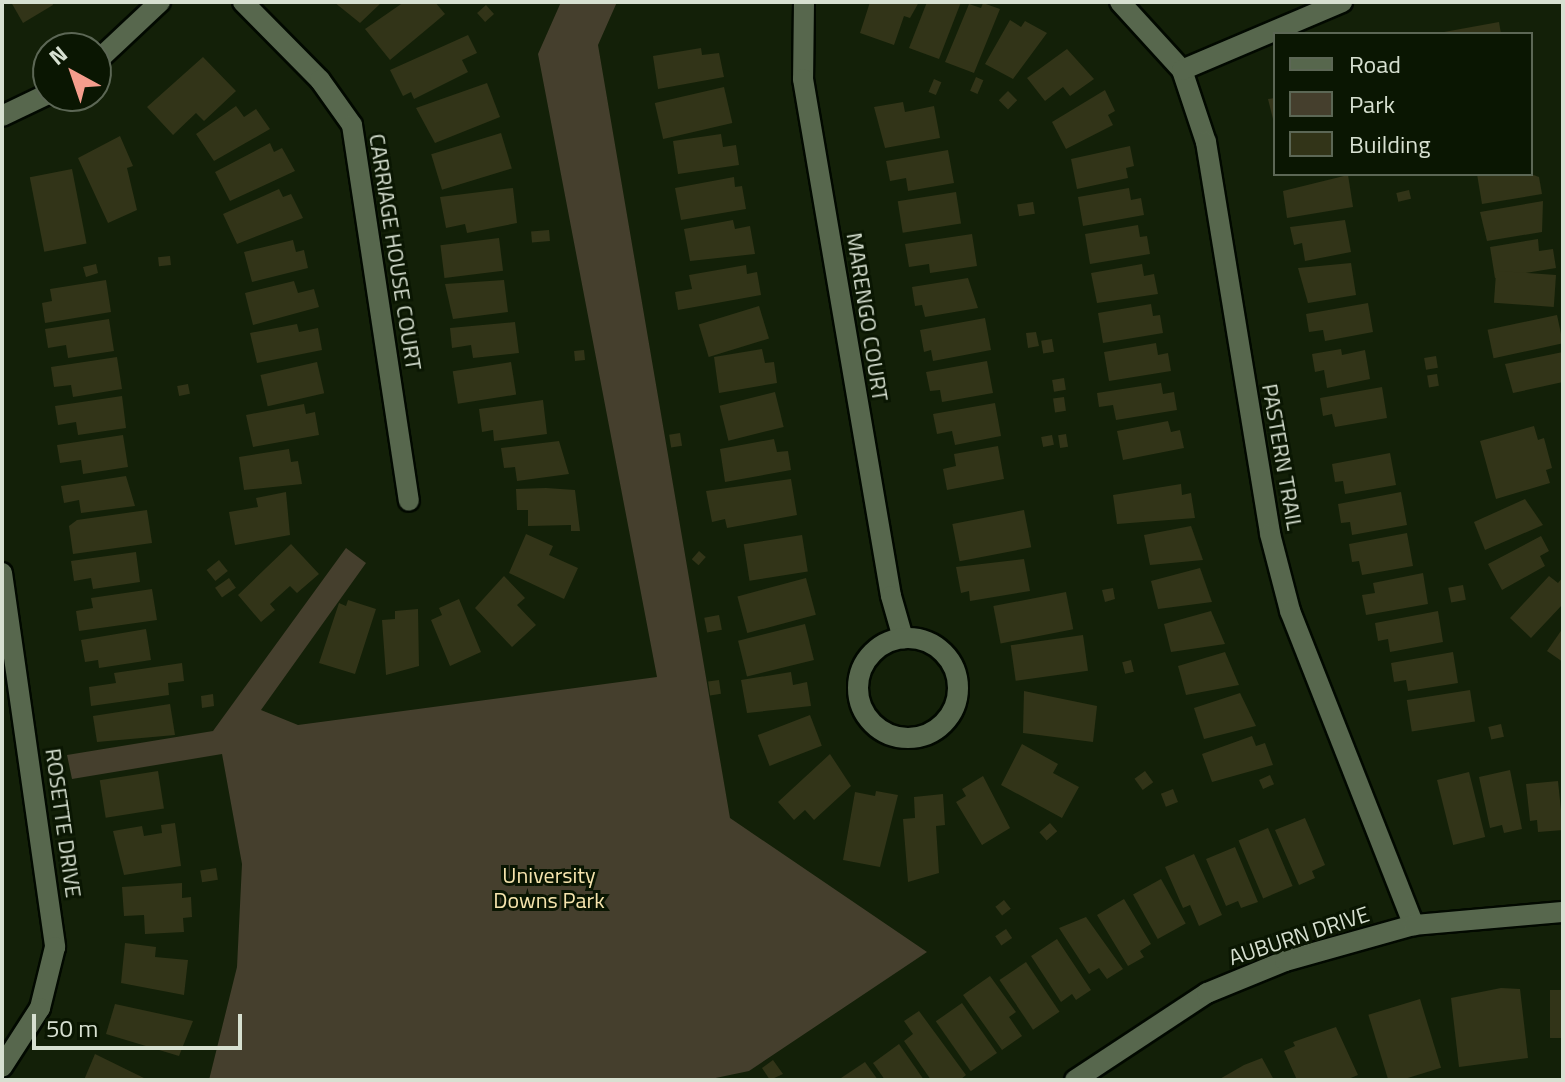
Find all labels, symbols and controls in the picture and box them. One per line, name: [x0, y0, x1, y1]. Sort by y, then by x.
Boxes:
north arrow: [32, 32, 112, 112]
legend: [1273, 32, 1533, 176]
text: N: [41, 37, 75, 73]
text: Road: [1349, 46, 1401, 82]
text: Park: [1349, 86, 1395, 122]
text: Building: [1349, 126, 1431, 162]
street label: CARRIAGE HOUSE COURT: [363, 132, 427, 372]
street label: MARENGO COURT: [841, 231, 893, 403]
street label: PASTERN TRAIL: [1256, 382, 1308, 532]
street label: ROSETTE DRIVE: [39, 747, 87, 899]
park label: University Downs Park: [493, 862, 605, 914]
street label: AUBURN DRIVE: [1225, 901, 1373, 971]
scale bar: [36, 998, 246, 1048]
text: 50 m: [46, 1010, 98, 1046]

